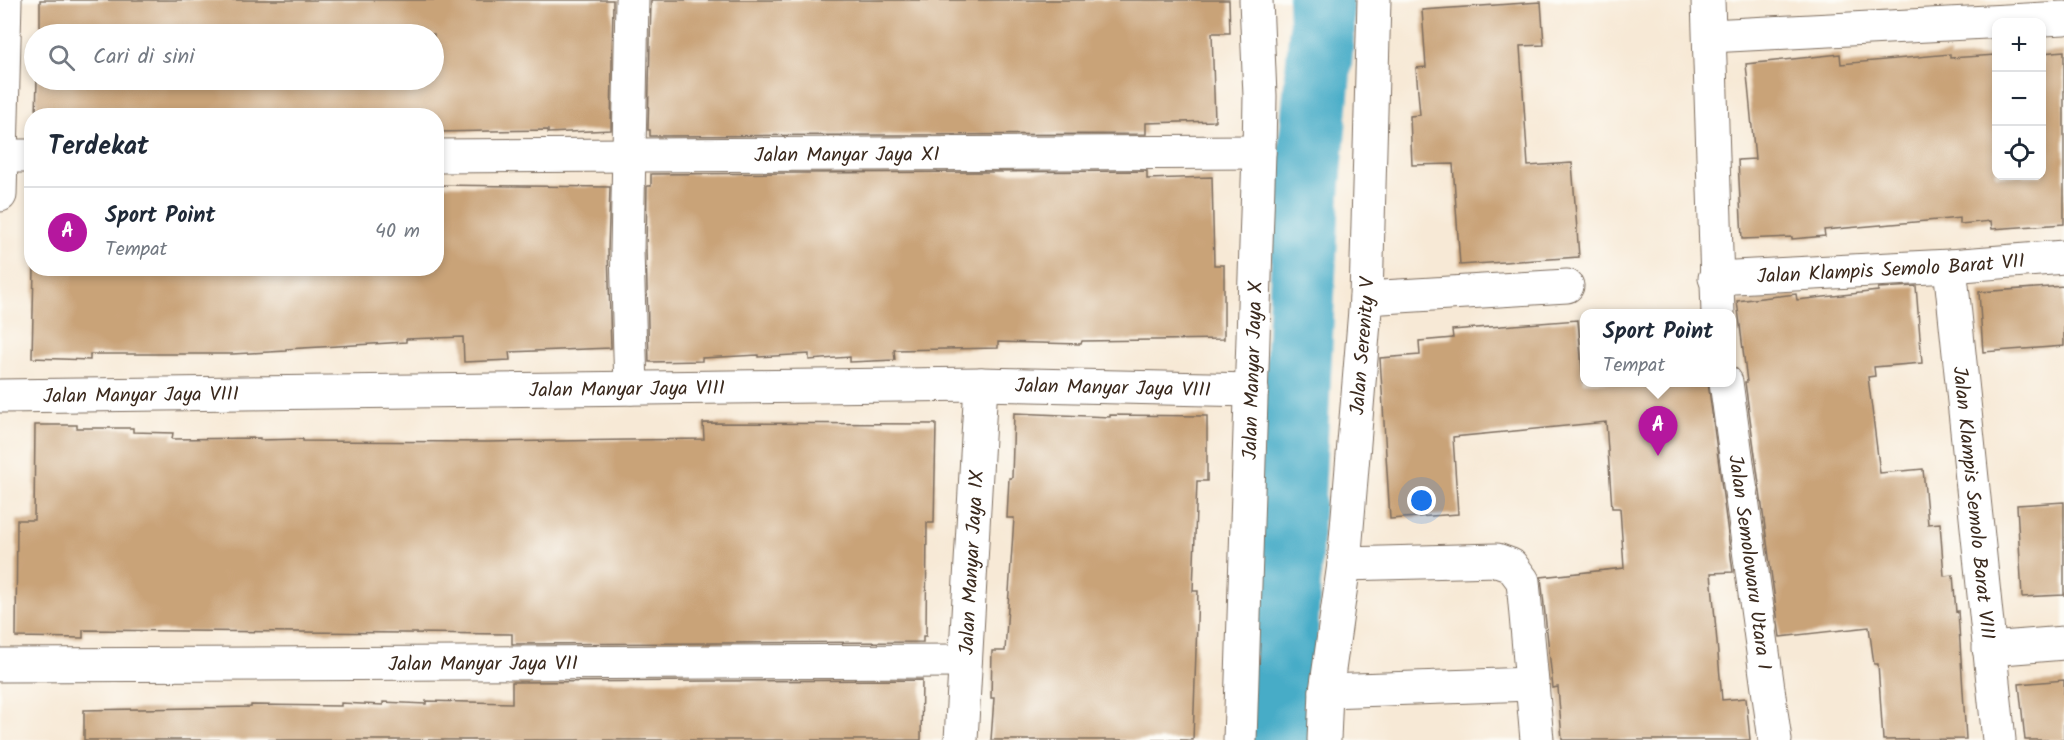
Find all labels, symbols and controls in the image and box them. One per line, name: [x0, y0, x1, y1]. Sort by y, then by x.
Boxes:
map controls: [1992, 18, 2046, 180]
button: +: [1992, 18, 2046, 72]
search box: [24, 24, 444, 90]
text: Cari di sini: [93, 40, 194, 75]
icon: search: [45, 41, 78, 74]
button: −: [1992, 72, 2046, 126]
text: Terdekat: [48, 126, 149, 168]
button: locate: [1992, 126, 2046, 180]
street label: Jalan Manyar Jaya XI: [754, 140, 940, 172]
text: Sport Point: [105, 199, 215, 234]
text: A: [61, 216, 74, 248]
text: 40 m: [375, 216, 420, 248]
text: Tempat: [105, 234, 167, 266]
street label: Jalan Klampis Semolo Barat VII: [1756, 246, 2026, 294]
street label: Jalan Serenity V: [1342, 275, 1385, 416]
street label: Jalan Manyar Jaya X: [1235, 280, 1273, 460]
popup: [1580, 309, 1736, 387]
text: Sport Point: [1603, 315, 1713, 350]
text: Tempat: [1603, 350, 1665, 382]
street label: Jalan Klampis Semolo Barat VIII: [1942, 365, 2003, 641]
street label: Jalan Manyar Jaya VIII: [1015, 371, 1211, 407]
street label: Jalan Manyar Jaya VIII: [529, 373, 725, 408]
street label: Jalan Manyar Jaya VIII: [43, 379, 239, 413]
pin: A: [1638, 406, 1678, 456]
street label: Jalan Semolowaru Utara I: [1718, 453, 1779, 672]
street label: Jalan Manyar Jaya IX: [952, 468, 994, 656]
your location: [1407, 486, 1436, 515]
street label: Jalan Manyar Jaya VII: [388, 649, 578, 681]

